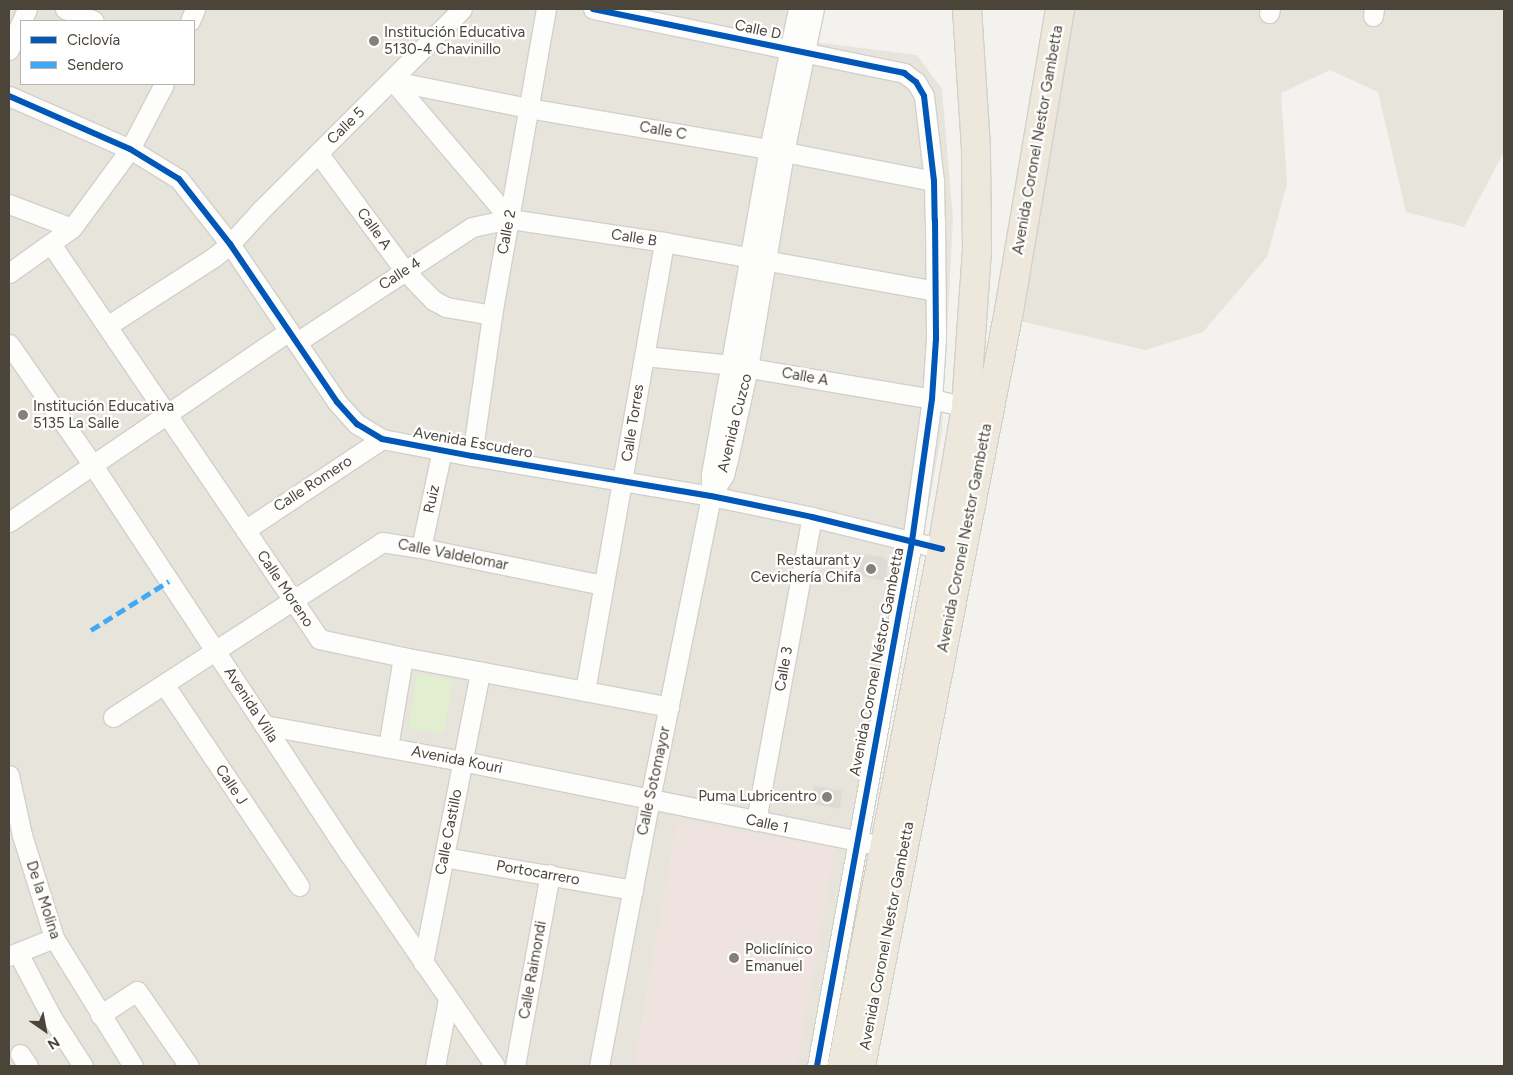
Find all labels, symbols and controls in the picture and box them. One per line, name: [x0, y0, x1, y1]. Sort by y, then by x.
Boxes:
street label: Calle D: [733, 16, 783, 44]
legend: [20, 20, 195, 85]
place label: Institución Educativa 5130-4 Chavinillo: [384, 23, 525, 58]
street label: Avenida Coronel Nestor Gambetta: [1009, 24, 1067, 256]
text: Ciclovía: [67, 31, 120, 49]
marker: Institución Educativa 5130-4 Chavinillo: [368, 35, 380, 47]
text: Sendero: [67, 56, 124, 74]
street label: Calle 5: [323, 104, 369, 148]
street label: Calle C: [638, 118, 688, 144]
street label: Calle A: [353, 205, 395, 253]
street label: Calle 2: [494, 208, 520, 256]
street label: Calle B: [610, 226, 658, 250]
street label: Calle 4: [376, 254, 424, 294]
street label: Calle A: [780, 364, 830, 390]
street label: Avenida Cuzco: [714, 372, 756, 474]
street label: Calle Torres: [618, 383, 648, 463]
place label: Institución Educativa 5135 La Salle: [33, 397, 174, 432]
marker: Institución Educativa 5135 La Salle: [17, 409, 29, 421]
street label: Avenida Coronel Nestor Gambetta: [934, 422, 996, 654]
street label: Avenida Escudero: [412, 424, 534, 462]
street label: Calle Romero: [270, 452, 356, 516]
street label: Ruiz: [420, 483, 444, 515]
street label: Calle Valdelomar: [396, 535, 510, 575]
street label: Avenida Coronel Néstor Gambetta: [846, 546, 908, 778]
street label: Calle Moreno: [253, 547, 317, 631]
place label: Restaurant y Cevichería Chifa: [751, 551, 861, 586]
marker: Restaurant y Cevichería Chifa: [865, 563, 877, 575]
street label: Calle 3: [771, 645, 797, 693]
street label: Avenida Villa: [220, 664, 282, 746]
street label: Calle Sotomayor: [634, 725, 674, 837]
street label: Avenida Kouri: [410, 742, 504, 778]
street label: Calle J: [211, 761, 251, 809]
street label: Calle Castillo: [432, 788, 466, 876]
place label: Puma Lubricentro: [698, 788, 817, 806]
marker: Puma Lubricentro: [821, 791, 833, 803]
street label: Calle 1: [744, 811, 790, 837]
street label: Avenida Coronel Nestor Gambetta: [856, 820, 918, 1052]
street label: Portocarrero: [495, 857, 581, 889]
street label: De la Molina: [22, 859, 64, 941]
street label: Calle Raimondi: [515, 919, 551, 1021]
place label: Policlínico Emanuel: [745, 940, 813, 975]
marker: Policlínico Emanuel: [727, 951, 741, 965]
north arrow: [20, 1005, 70, 1055]
text: N: [44, 1033, 63, 1053]

